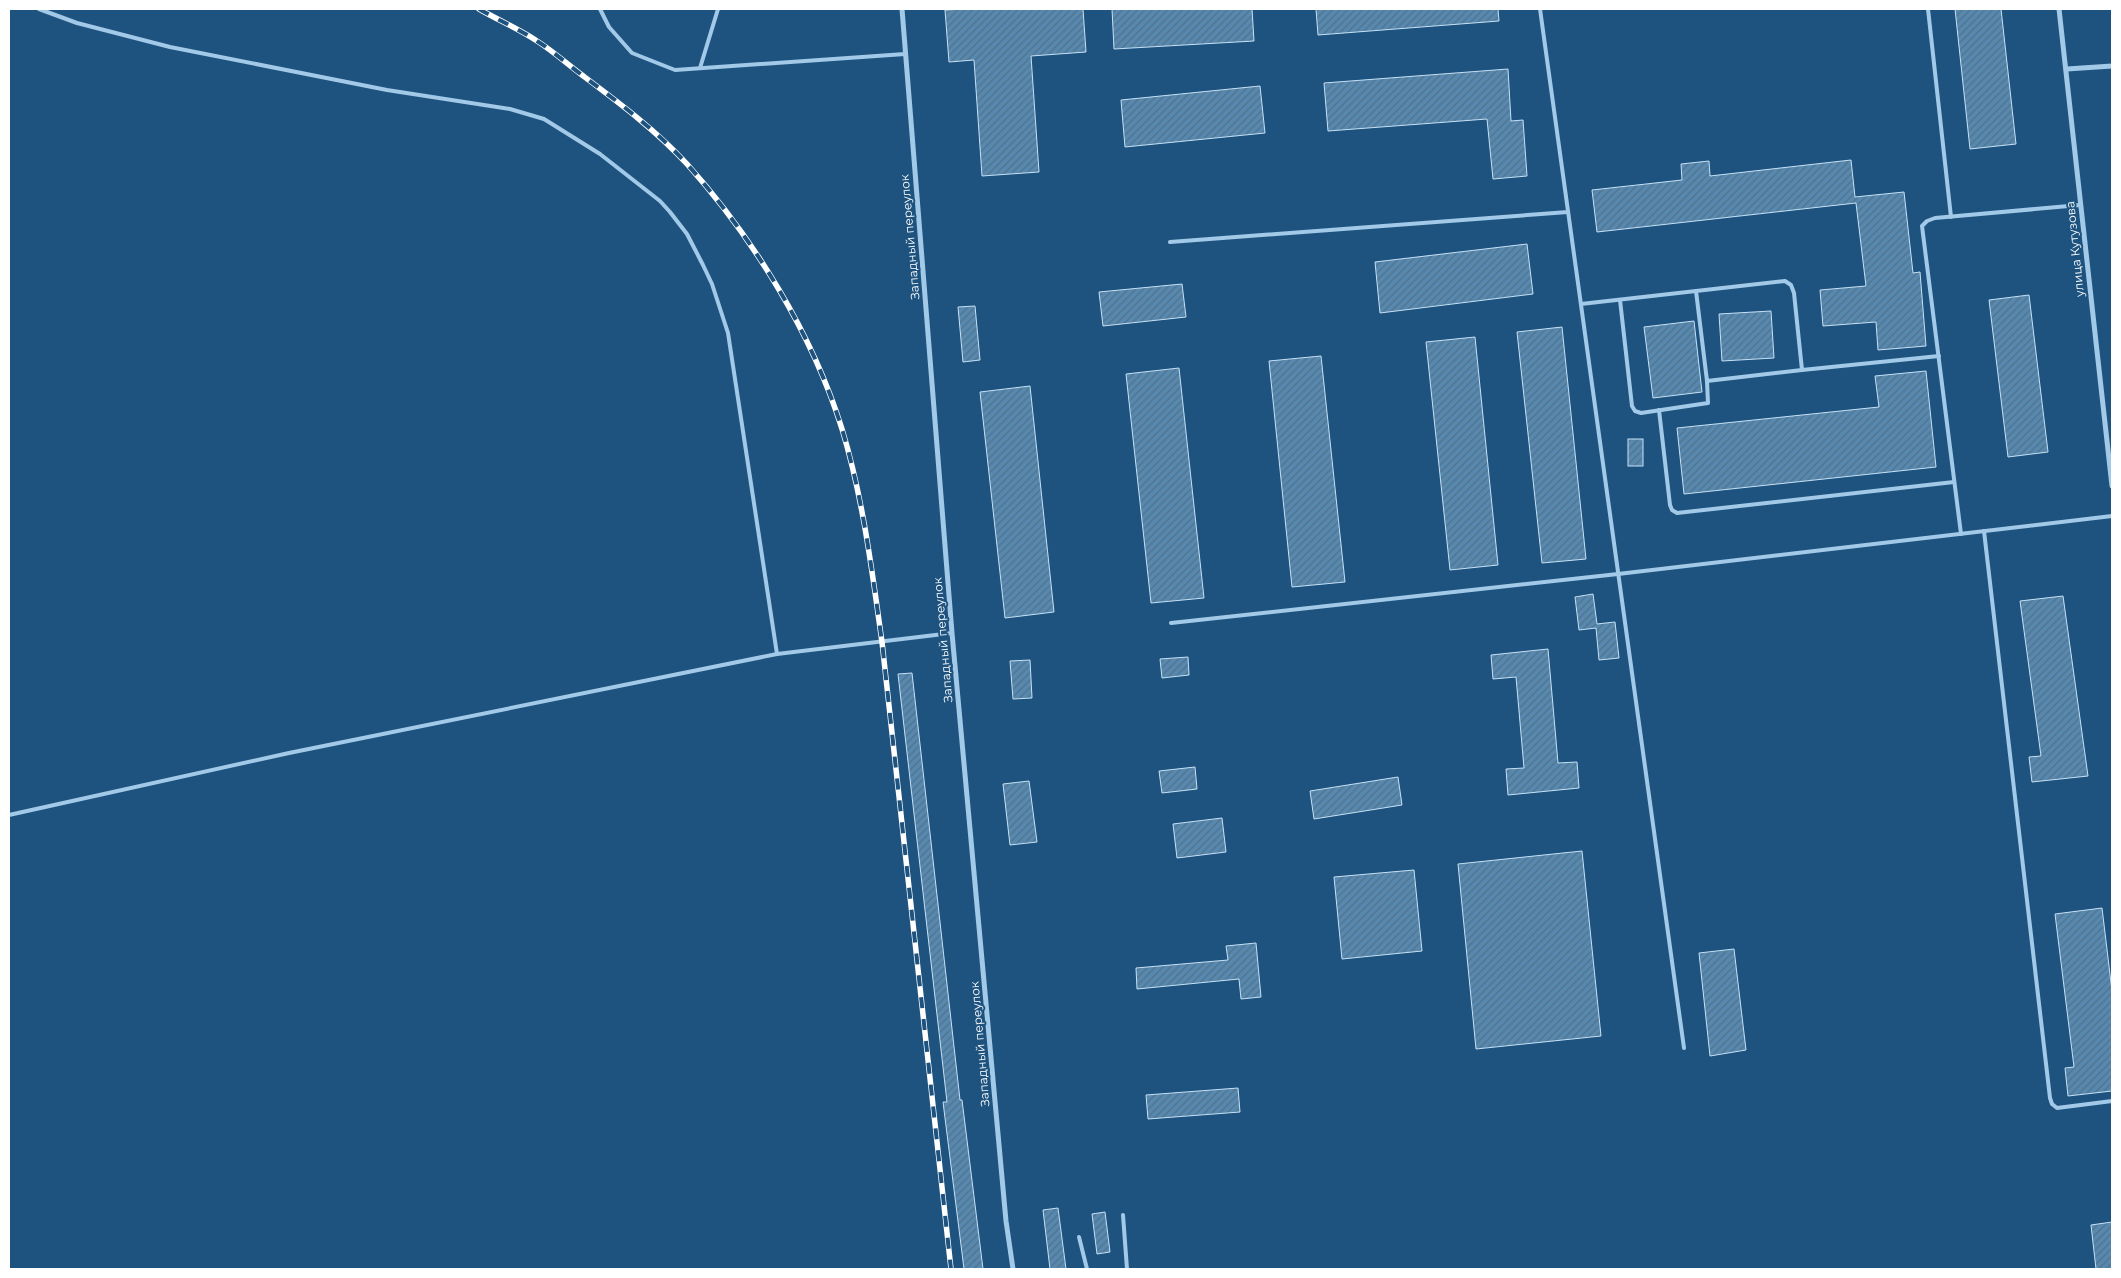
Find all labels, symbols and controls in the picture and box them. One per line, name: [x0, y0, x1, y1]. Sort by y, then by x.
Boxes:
street label: Западный переулок: [897, 174, 922, 300]
street label: улица Кутузова: [2062, 200, 2087, 299]
street label: Западный переулок: [930, 577, 955, 703]
street label: Западный переулок: [967, 981, 992, 1107]

